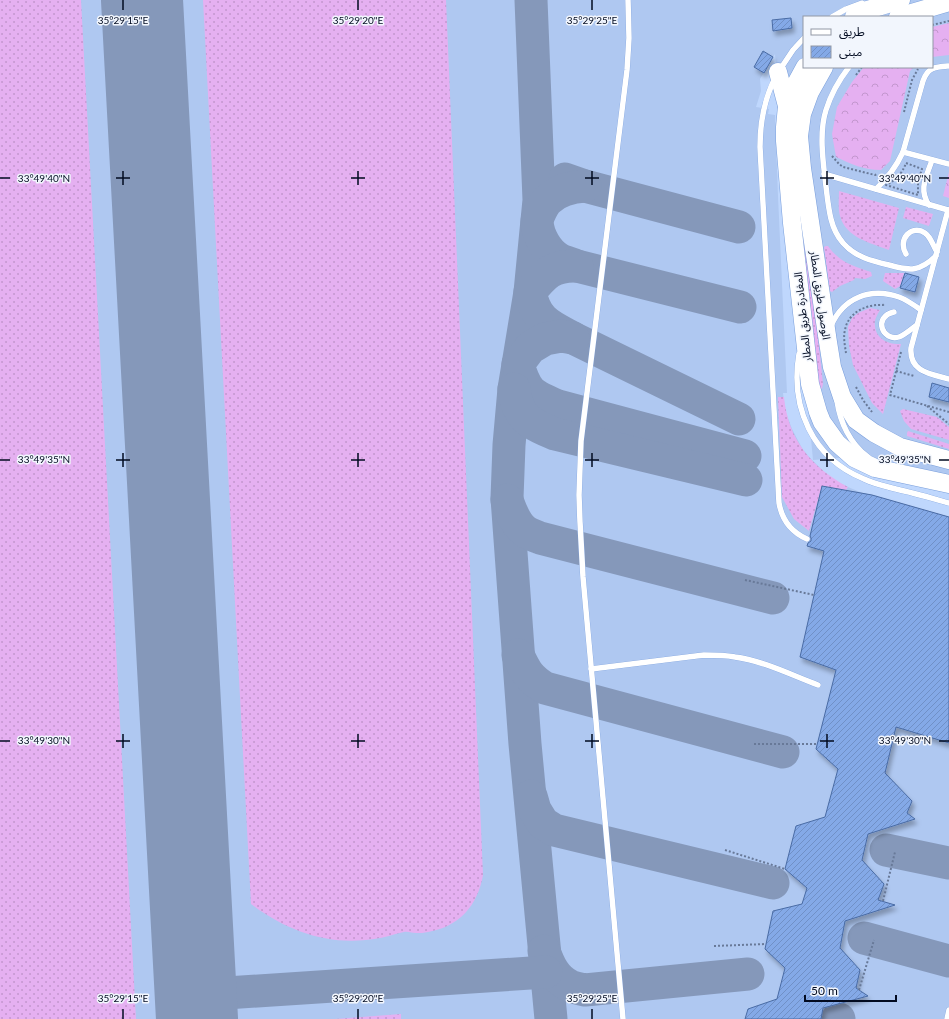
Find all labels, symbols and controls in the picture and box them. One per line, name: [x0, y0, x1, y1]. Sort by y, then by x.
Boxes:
text: 35°29'15"E: [98, 14, 148, 26]
text: 35°29'20"E: [333, 14, 383, 26]
text: 35°29'25"E: [567, 14, 617, 26]
legend: [803, 16, 933, 68]
text: طريق: [839, 24, 865, 40]
text: مبنى: [839, 44, 862, 59]
text: 33°49'40"N: [18, 172, 70, 184]
text: 33°49'40"N: [879, 172, 931, 184]
street label: الوصول طريق المطار: [807, 249, 834, 340]
street label: المغادرة طريق المطار: [791, 271, 814, 364]
text: 33°49'35"N: [18, 453, 70, 465]
text: 33°49'35"N: [879, 453, 931, 465]
text: 33°49'30"N: [18, 734, 70, 746]
text: 33°49'30"N: [879, 734, 931, 746]
scale bar: [805, 977, 896, 1003]
text: 50 m: [811, 983, 838, 998]
text: 35°29'15"E: [98, 992, 148, 1004]
text: 35°29'20"E: [333, 992, 383, 1004]
text: 35°29'25"E: [567, 992, 617, 1004]

